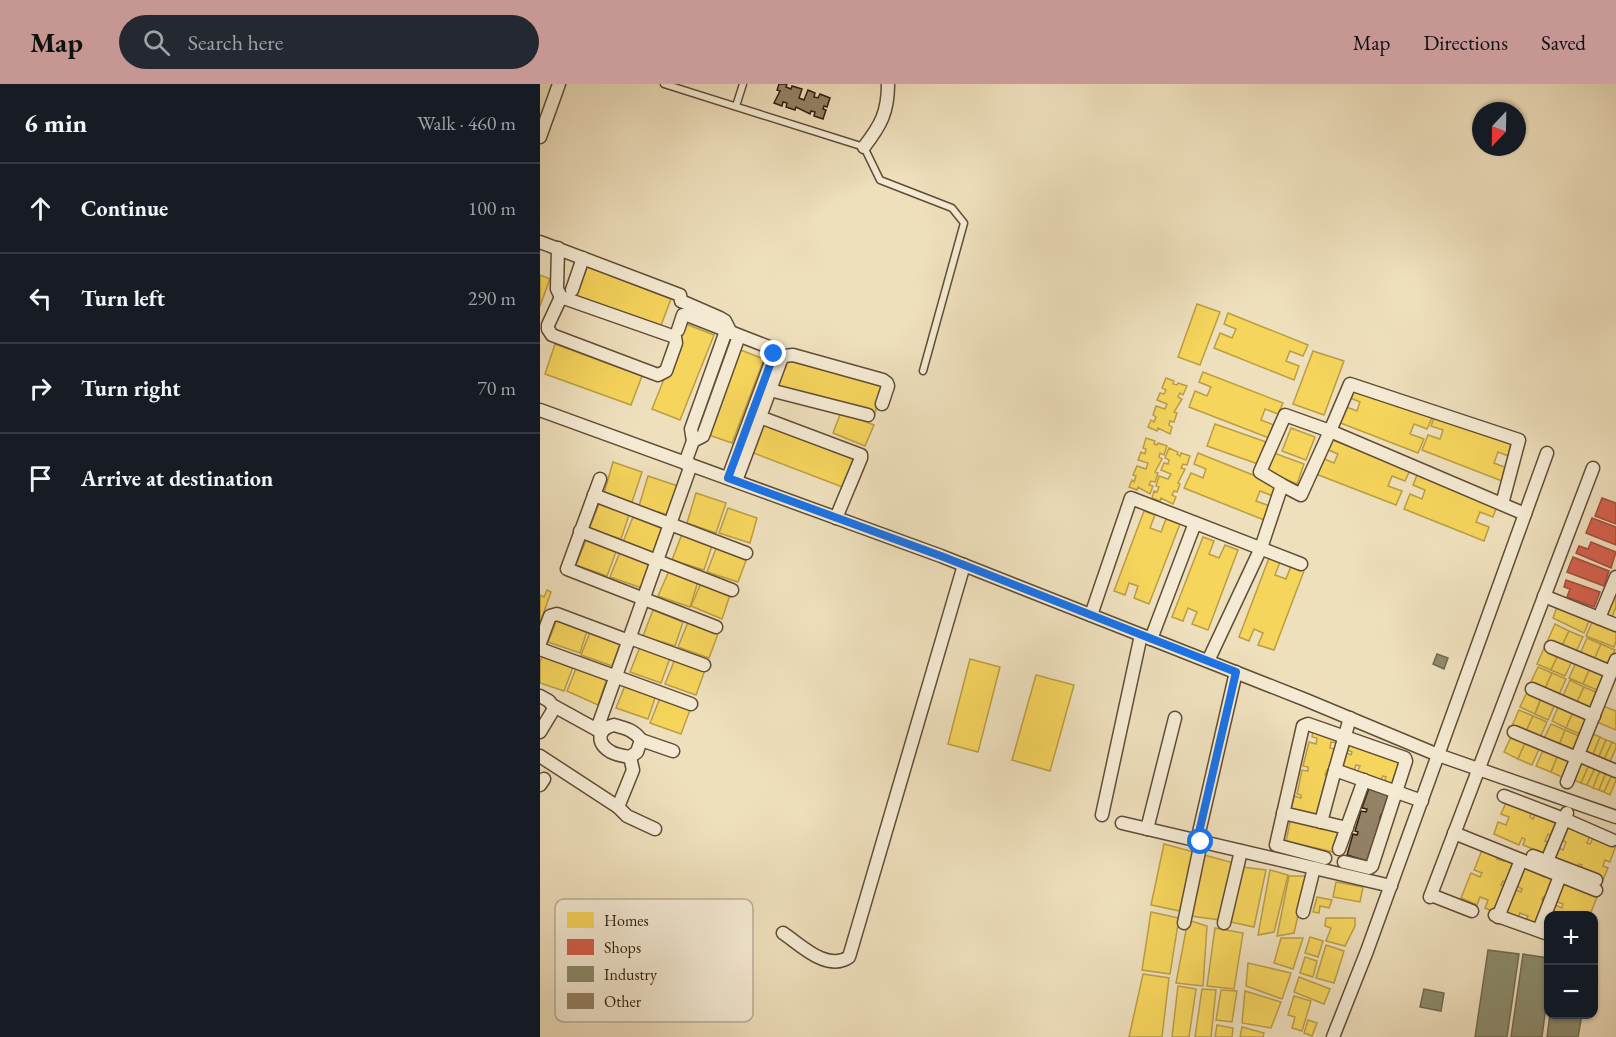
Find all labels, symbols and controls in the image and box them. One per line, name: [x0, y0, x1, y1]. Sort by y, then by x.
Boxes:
search box: [119, 15, 539, 69]
text: Map: [30, 24, 83, 60]
icon: search: [140, 26, 173, 59]
text: Search here: [188, 28, 283, 57]
text: Map: [1353, 29, 1390, 56]
text: Directions: [1423, 29, 1508, 56]
text: Saved: [1541, 29, 1586, 56]
north arrow: [1472, 102, 1526, 156]
text: 6 min: [24, 106, 87, 140]
text: Walk · 460 m: [417, 110, 516, 136]
icon: ahead: [24, 192, 57, 225]
text: Continue: [81, 194, 168, 223]
text: 100 m: [468, 195, 516, 221]
icon: left: [24, 282, 57, 315]
text: Turn left: [81, 284, 165, 313]
text: 290 m: [468, 285, 516, 311]
route end: [760, 340, 786, 366]
icon: right: [24, 372, 57, 405]
text: Turn right: [81, 374, 180, 403]
text: 70 m: [477, 375, 516, 401]
icon: arrive: [24, 462, 57, 495]
text: Arrive at destination: [81, 464, 273, 493]
route start: [1187, 828, 1213, 854]
legend: [555, 899, 753, 1022]
text: Homes: [604, 910, 649, 931]
map controls: [1544, 911, 1598, 1019]
button: +: [1544, 911, 1598, 965]
text: Shops: [604, 937, 641, 958]
text: Industry: [604, 964, 658, 985]
button: −: [1544, 965, 1598, 1019]
text: Other: [604, 991, 642, 1012]

